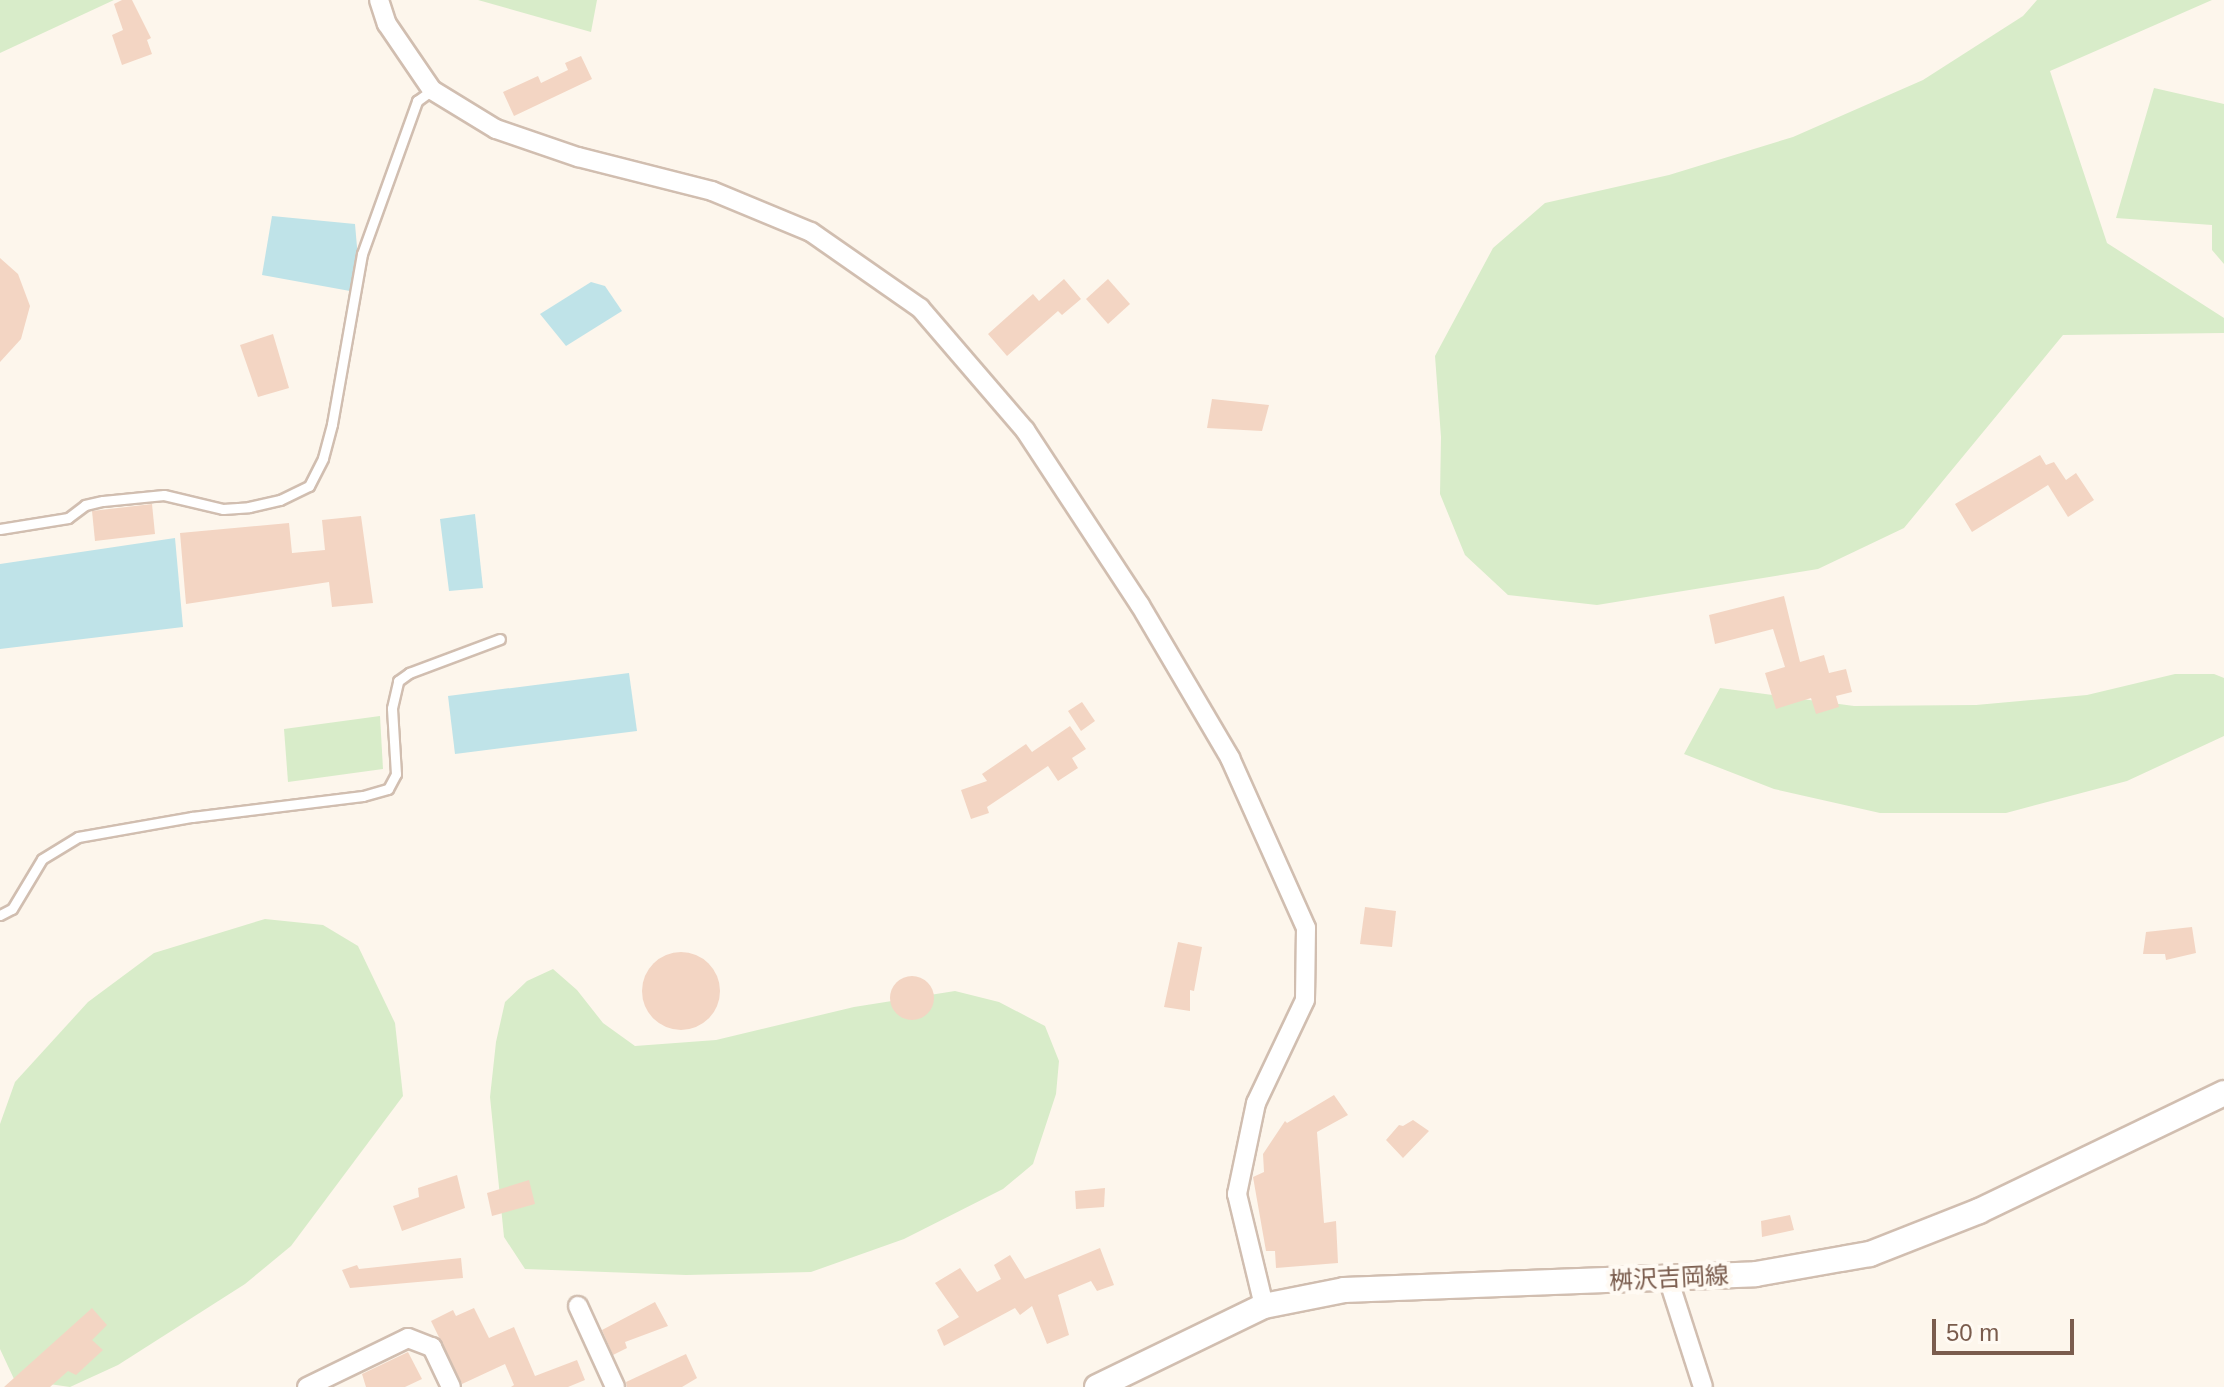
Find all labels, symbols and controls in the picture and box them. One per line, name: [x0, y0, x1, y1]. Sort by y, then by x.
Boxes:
street label: 桝沢吉岡線: [1608, 1260, 1730, 1296]
scale bar: [1936, 1303, 2078, 1353]
text: 50 m: [1946, 1319, 1999, 1346]

